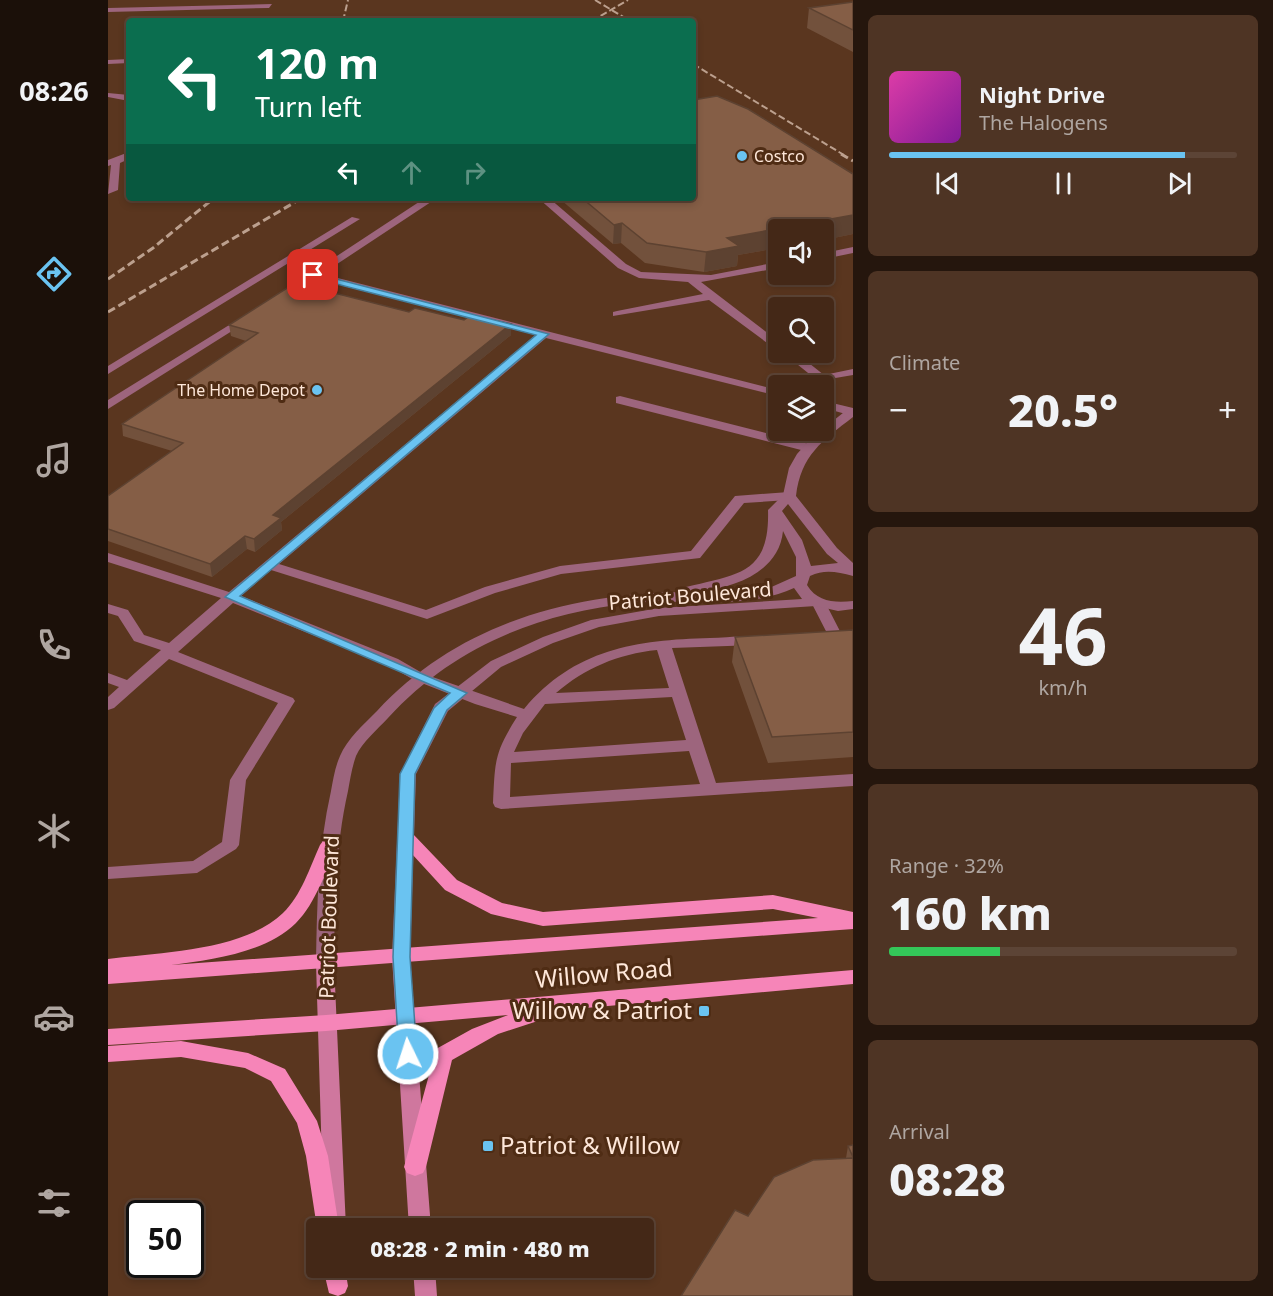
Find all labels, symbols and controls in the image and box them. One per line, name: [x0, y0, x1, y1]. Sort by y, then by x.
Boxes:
text: 120 m: [255, 34, 379, 91]
icon: left: [156, 42, 234, 120]
text: 08:26: [19, 72, 89, 109]
text: Night Drive: [979, 79, 1105, 109]
text: Turn left: [255, 88, 361, 125]
text: The Halogens: [979, 109, 1108, 136]
place label: Costco: [754, 145, 805, 167]
marker: Costco: [735, 149, 749, 163]
icon: left: [332, 156, 365, 189]
icon: ahead: [395, 156, 428, 189]
icon: right: [458, 156, 491, 189]
icon: previous: [931, 167, 964, 200]
icon: pause: [1047, 167, 1080, 200]
icon: next: [1163, 167, 1196, 200]
map controls: [768, 219, 834, 441]
button: sound: [768, 219, 834, 285]
pin: [287, 249, 338, 300]
icon: directions: [33, 253, 75, 295]
icon: arrive: [296, 258, 329, 291]
button: search: [768, 297, 834, 363]
text: Climate: [889, 349, 960, 376]
button: layers: [768, 375, 834, 441]
place label: The Home Depot: [177, 379, 305, 401]
text: 20.5°: [1008, 379, 1118, 440]
marker: The Home Depot: [310, 383, 324, 397]
text: −: [889, 387, 908, 432]
text: +: [1218, 387, 1237, 432]
icon: music: [33, 439, 75, 481]
street label: Patriot Boulevard: [607, 575, 773, 616]
text: 46: [1018, 582, 1108, 688]
icon: phone: [33, 624, 75, 666]
text: km/h: [1038, 674, 1088, 701]
icon: climate: [33, 810, 75, 852]
street label: Patriot Boulevard: [312, 835, 345, 999]
text: Range · 32%: [889, 852, 1004, 879]
text: 160 km: [889, 882, 1052, 943]
street label: Willow Road: [534, 950, 674, 995]
place label: Willow & Patriot: [512, 993, 692, 1026]
icon: car: [33, 996, 75, 1038]
marker: Willow & Patriot: [697, 1004, 711, 1018]
position arrow: [376, 1022, 440, 1086]
text: Arrival: [889, 1118, 950, 1145]
place label: Patriot & Willow: [500, 1128, 680, 1161]
marker: Patriot & Willow: [481, 1139, 495, 1153]
text: 08:28: [889, 1148, 1006, 1209]
icon: filters: [33, 1182, 75, 1224]
speed limit sign: 50: [126, 1200, 204, 1278]
text: 08:28 · 2 min · 480 m: [370, 1233, 590, 1263]

